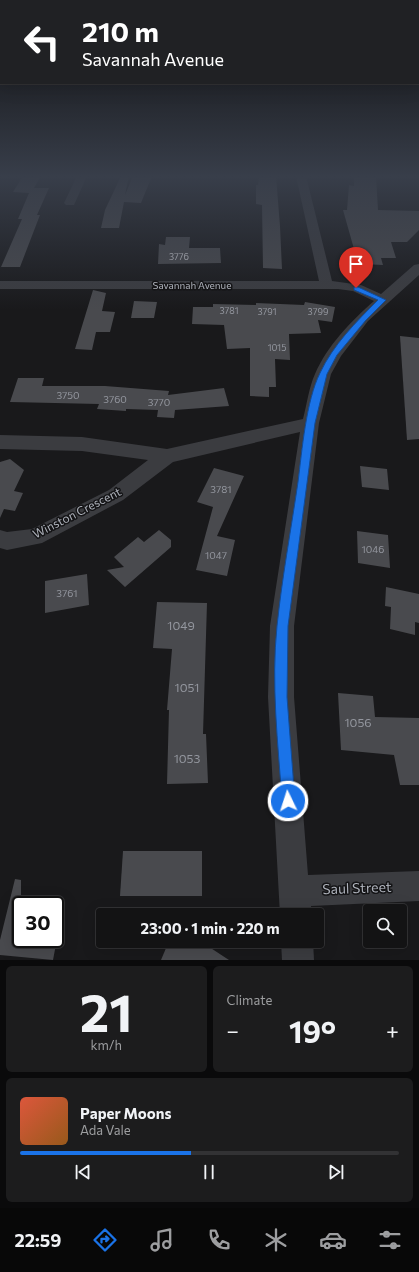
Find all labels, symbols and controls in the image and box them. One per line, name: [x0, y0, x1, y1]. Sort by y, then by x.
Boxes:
text: 210 m: [82, 14, 159, 48]
icon: left: [16, 16, 68, 68]
text: Savannah Avenue: [82, 48, 224, 70]
pin: [339, 247, 373, 288]
house number: 3776: [169, 251, 189, 262]
icon: arrive: [345, 253, 367, 275]
street label: Savannah Avenue: [153, 279, 231, 291]
house number: 3781: [219, 305, 239, 316]
house number: 3791: [257, 306, 277, 317]
house number: 3799: [308, 306, 328, 317]
house number: 1015: [268, 342, 286, 353]
house number: 3750: [56, 389, 80, 401]
house number: 3760: [103, 393, 127, 405]
house number: 3770: [148, 396, 170, 408]
house number: 3781: [210, 483, 232, 495]
street label: Winston Crescent: [30, 484, 123, 540]
house number: 1046: [362, 543, 384, 555]
house number: 1047: [205, 549, 227, 561]
house number: 3761: [56, 587, 78, 599]
house number: 1049: [167, 618, 195, 632]
house number: 1051: [175, 680, 199, 694]
house number: 1056: [344, 715, 372, 729]
house number: 1053: [174, 751, 201, 765]
position arrow: [267, 780, 309, 822]
street label: Saul Street: [322, 878, 392, 897]
speed limit sign: 30: [12, 896, 64, 948]
map controls: [363, 904, 407, 948]
button: search: [363, 904, 407, 948]
text: 23:00 · 1 min · 220 m: [140, 919, 280, 937]
text: 21: [80, 979, 133, 1043]
text: Climate: [227, 992, 272, 1008]
text: 19°: [289, 1012, 336, 1049]
text: −: [227, 1017, 239, 1044]
text: +: [386, 1017, 399, 1044]
text: km/h: [90, 1037, 122, 1053]
text: Paper Moons: [80, 1104, 171, 1122]
text: Ada Vale: [80, 1122, 131, 1138]
icon: previous: [72, 1161, 94, 1183]
icon: pause: [198, 1161, 220, 1183]
icon: next: [325, 1161, 347, 1183]
icon: directions: [91, 1226, 119, 1254]
icon: music: [148, 1226, 176, 1254]
icon: phone: [205, 1226, 233, 1254]
icon: climate: [262, 1226, 290, 1254]
icon: car: [319, 1226, 347, 1254]
icon: filters: [376, 1226, 404, 1254]
text: 22:59: [15, 1229, 61, 1251]

